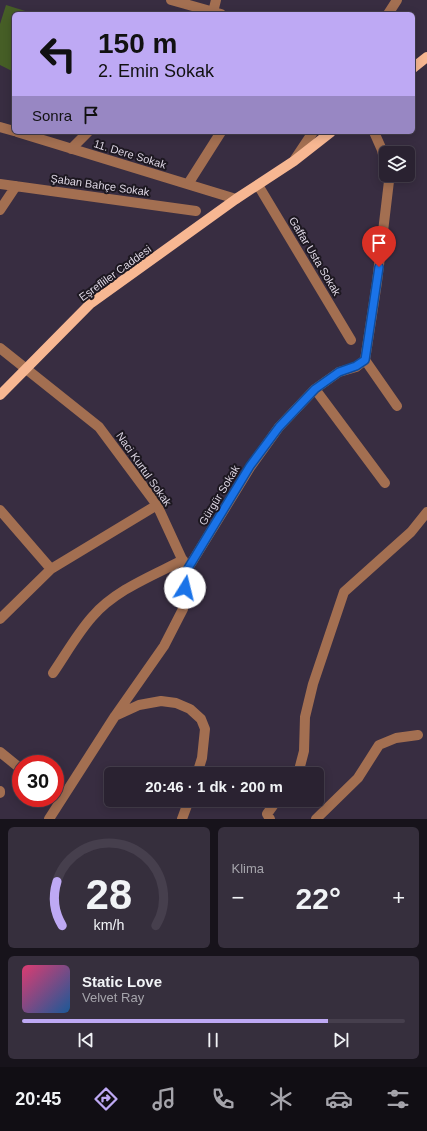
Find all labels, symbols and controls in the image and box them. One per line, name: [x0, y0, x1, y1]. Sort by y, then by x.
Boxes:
icon: left: [32, 28, 84, 80]
text: 150 m: [98, 28, 177, 59]
text: 2. Emin Sokak: [98, 61, 214, 81]
icon: arrive: [80, 104, 102, 126]
text: Sonra: [32, 107, 72, 124]
street label: 11. Dere Sokak: [92, 137, 168, 171]
map controls: [379, 146, 415, 182]
button: layers: [379, 146, 415, 182]
street label: Şaban Bahçe Sokak: [50, 172, 151, 198]
street label: Gaffar Usta Sokak: [287, 214, 343, 298]
pin: [362, 226, 396, 267]
icon: arrive: [368, 232, 390, 254]
street label: Eşrefliler Caddesi: [77, 243, 153, 303]
street label: Naci Kurtul Sokak: [114, 430, 174, 509]
street label: Gürgür Sokak: [196, 462, 242, 527]
position arrow: [164, 567, 206, 609]
speed limit sign: 30: [12, 755, 64, 807]
text: 20:46 · 1 dk · 200 m: [145, 778, 283, 795]
text: Klima: [232, 861, 264, 876]
text: 28: [86, 870, 132, 917]
text: 22°: [296, 882, 341, 915]
text: −: [232, 885, 244, 910]
text: +: [392, 885, 405, 910]
text: km/h: [93, 916, 124, 932]
text: Static Love: [82, 973, 162, 990]
text: Velvet Ray: [82, 990, 144, 1005]
icon: previous: [75, 1029, 97, 1051]
icon: pause: [202, 1029, 224, 1051]
icon: next: [330, 1029, 352, 1051]
icon: directions: [92, 1085, 120, 1113]
icon: music: [150, 1085, 178, 1113]
icon: phone: [209, 1085, 237, 1113]
icon: climate: [267, 1085, 295, 1113]
icon: car: [325, 1085, 353, 1113]
icon: filters: [384, 1085, 412, 1113]
text: 20:45: [15, 1089, 61, 1109]

